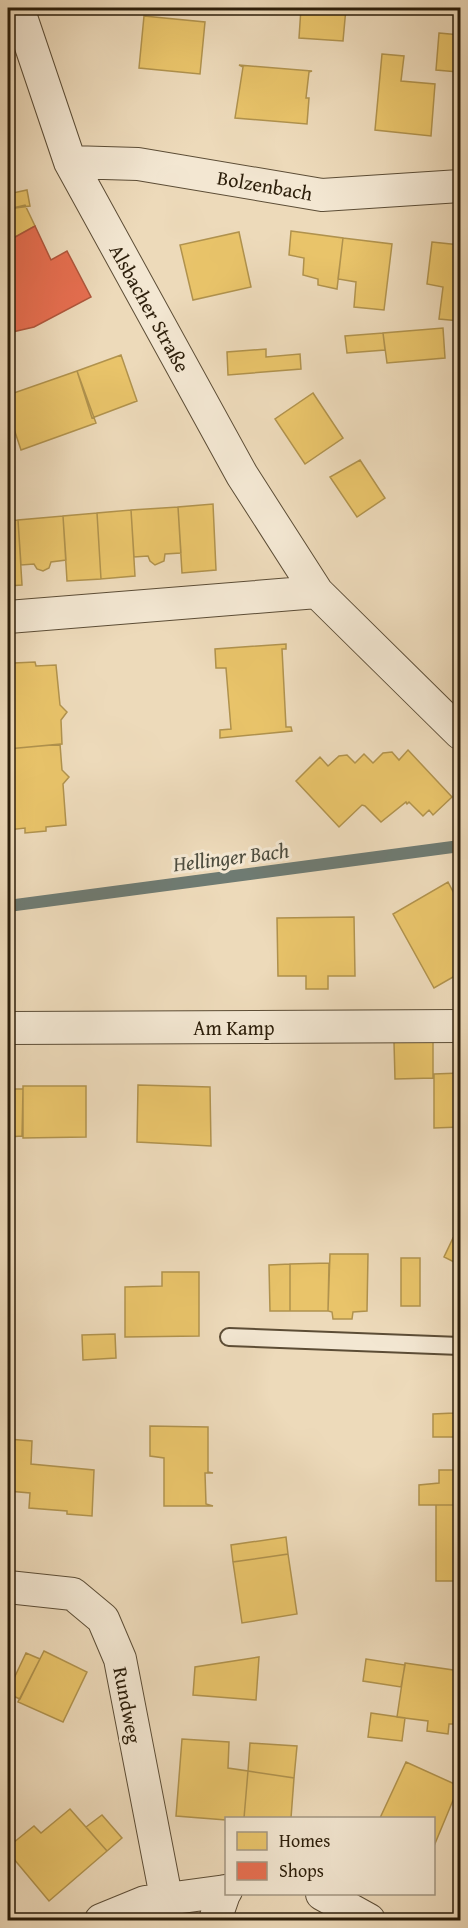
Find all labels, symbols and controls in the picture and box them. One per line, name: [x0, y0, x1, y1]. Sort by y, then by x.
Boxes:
street label: Bolzenbach: [215, 162, 315, 208]
street label: Alsbacher Straße: [103, 239, 197, 377]
water label: Hellinger Bach: [170, 834, 291, 880]
street label: Am Kamp: [193, 1013, 275, 1042]
street label: Rundweg: [106, 1664, 150, 1746]
legend: [225, 1817, 435, 1895]
text: Homes: [279, 1827, 330, 1854]
text: Shops: [279, 1857, 324, 1884]

